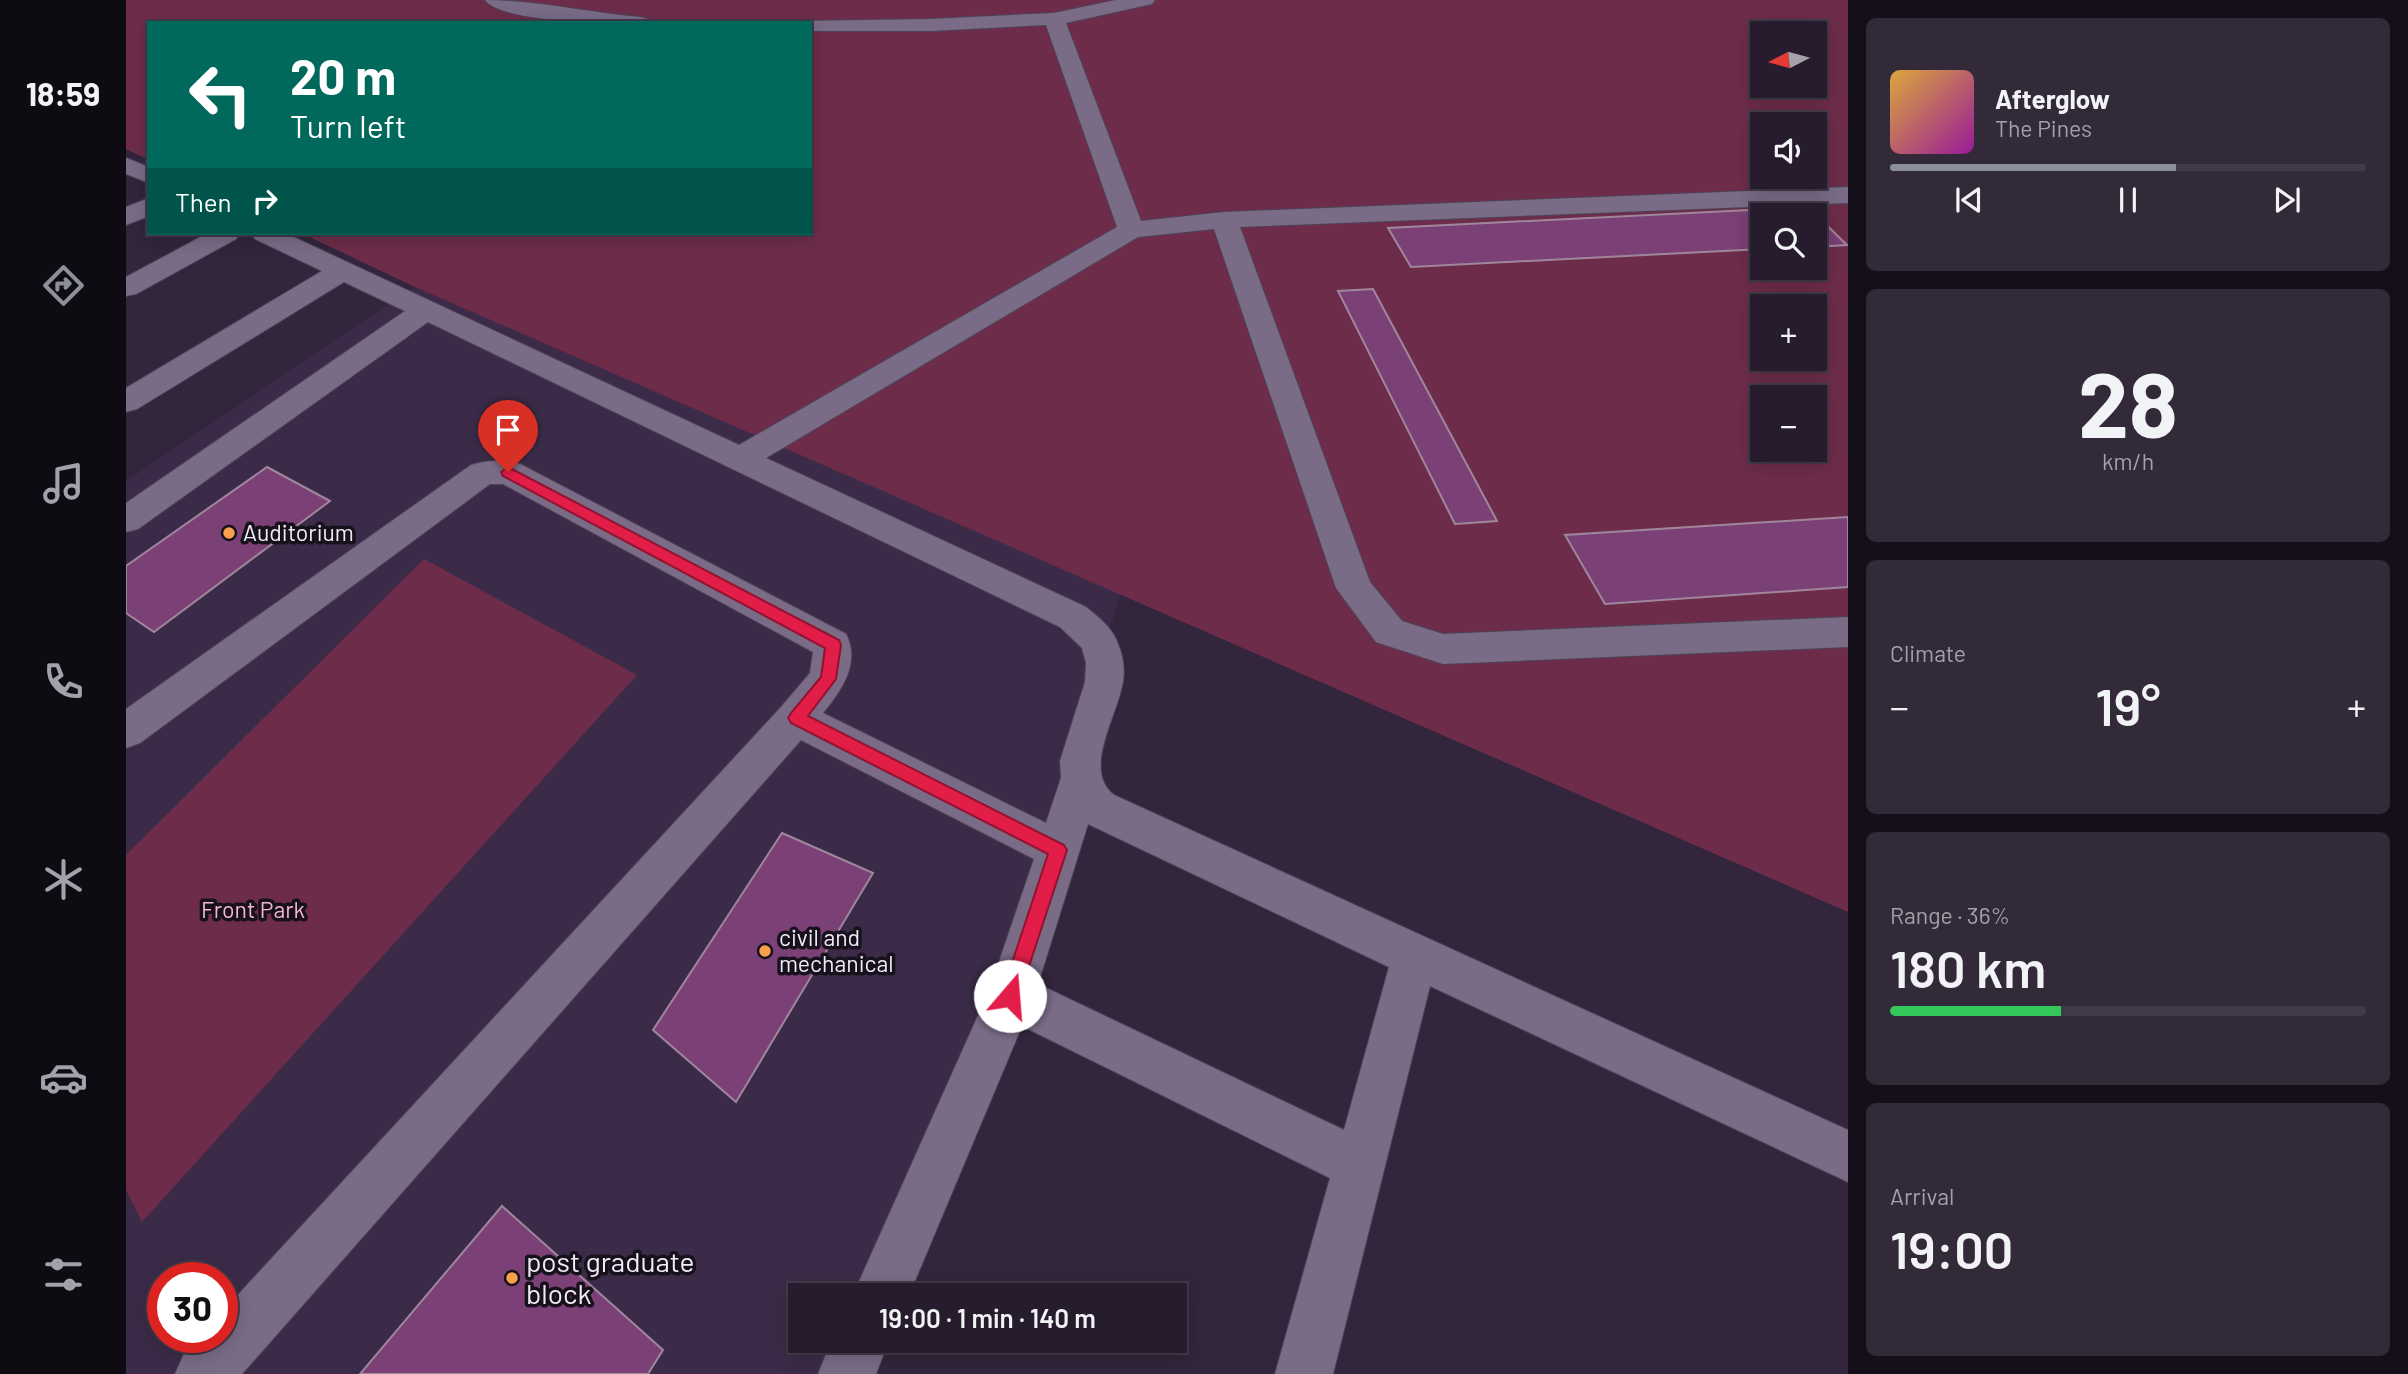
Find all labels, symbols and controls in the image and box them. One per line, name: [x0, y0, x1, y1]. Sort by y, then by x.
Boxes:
north arrow: [1750, 21, 1827, 98]
map controls: [1750, 21, 1827, 462]
text: 20 m: [290, 46, 396, 105]
icon: left: [175, 49, 266, 140]
text: 18:59: [26, 74, 100, 112]
text: Afterglow: [1995, 83, 2110, 114]
text: Turn left: [290, 106, 407, 144]
button: sound: [1750, 112, 1827, 189]
text: The Pines: [1995, 114, 2092, 142]
icon: previous: [1950, 181, 1988, 219]
icon: pause: [2109, 181, 2147, 219]
icon: next: [2268, 181, 2306, 219]
icon: right: [246, 182, 284, 220]
text: Then: [175, 186, 232, 217]
button: search: [1750, 203, 1827, 280]
icon: directions: [39, 261, 88, 310]
button: +: [1750, 294, 1827, 371]
text: 28: [2078, 347, 2178, 456]
button: −: [1750, 385, 1827, 462]
pin: [478, 400, 538, 472]
icon: arrive: [489, 411, 527, 449]
text: km/h: [2102, 447, 2154, 475]
icon: music: [39, 459, 88, 508]
place label: Auditorium: [243, 518, 354, 546]
marker: Auditorium: [221, 525, 237, 541]
text: Climate: [1890, 639, 1966, 667]
icon: phone: [39, 657, 88, 706]
text: 19°: [2095, 674, 2161, 736]
text: −: [1890, 683, 1909, 729]
text: +: [2347, 683, 2366, 729]
icon: climate: [39, 855, 88, 904]
park label: Front Park: [201, 895, 305, 923]
text: Range · 36%: [1890, 901, 2010, 929]
place label: civil and mechanical: [779, 923, 894, 977]
text: 180 km: [1890, 936, 2046, 998]
marker: civil and mechanical: [757, 943, 773, 959]
position arrow: [973, 959, 1047, 1033]
icon: car: [39, 1053, 88, 1102]
text: Arrival: [1890, 1182, 1954, 1210]
text: 19:00: [1890, 1217, 2013, 1279]
place label: post graduate block: [526, 1244, 694, 1310]
icon: filters: [39, 1250, 88, 1299]
speed limit sign: 30: [147, 1262, 238, 1353]
marker: post graduate block: [504, 1270, 520, 1286]
text: 19:00 · 1 min · 140 m: [879, 1302, 1096, 1333]

